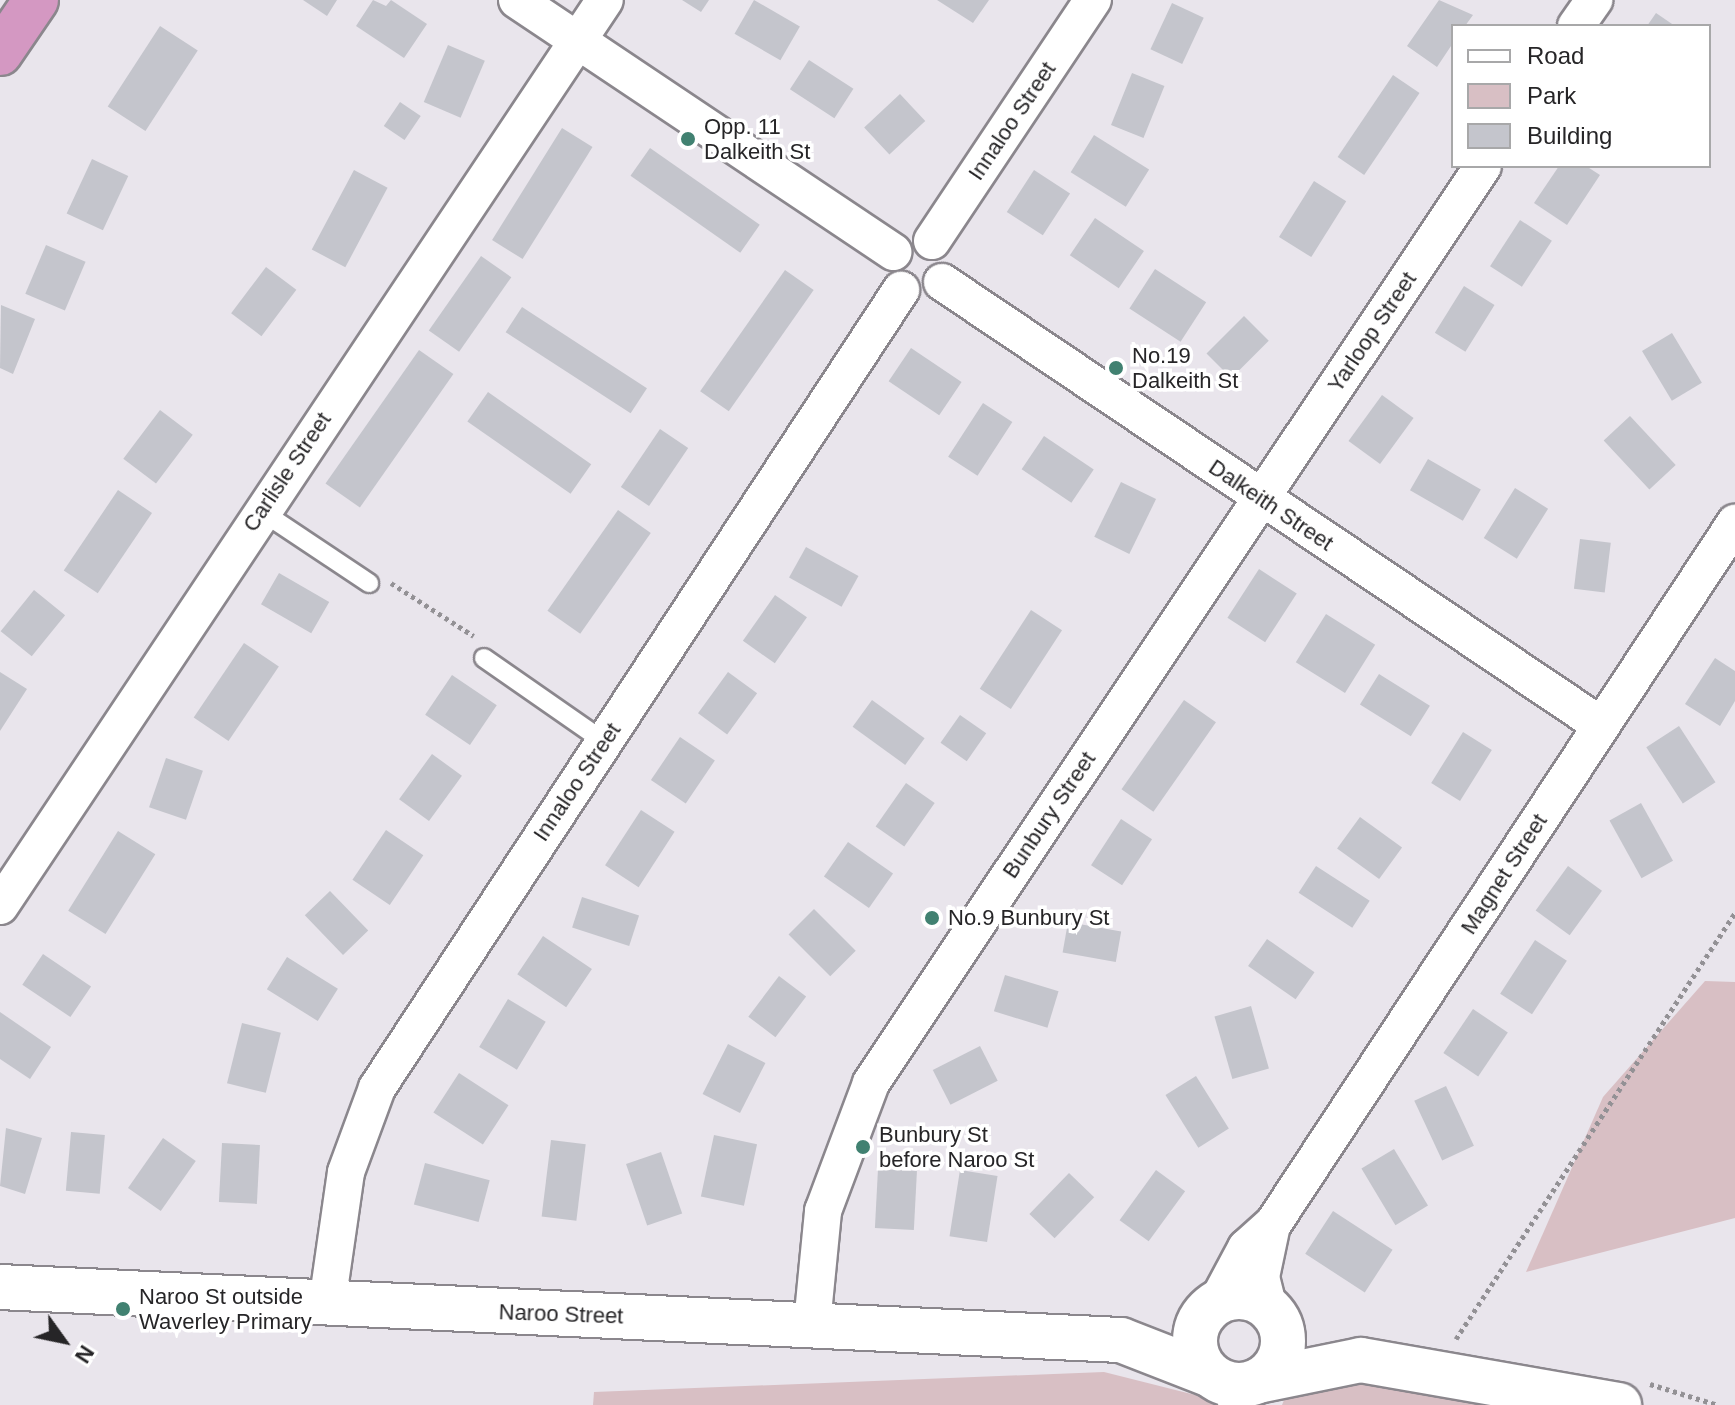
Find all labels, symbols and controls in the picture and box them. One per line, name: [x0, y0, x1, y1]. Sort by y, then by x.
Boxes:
legend: [1451, 24, 1711, 168]
text: Road: [1527, 42, 1584, 69]
street label: Innaloo Street: [963, 57, 1061, 185]
text: Park: [1527, 82, 1576, 109]
place label: Opp. 11 Dalkeith St: [704, 113, 810, 164]
text: Building: [1527, 122, 1612, 149]
marker: Opp. 11 Dalkeith St: [679, 130, 697, 148]
street label: Yarloop Street: [1322, 267, 1422, 397]
place label: No.19 Dalkeith St: [1132, 342, 1238, 394]
marker: No.19 Dalkeith St: [1107, 359, 1125, 377]
street label: Carlisle Street: [237, 407, 337, 537]
street label: Dalkeith Street: [1204, 454, 1338, 556]
street label: Innaloo Street: [528, 718, 626, 846]
street label: Bunbury Street: [997, 747, 1101, 883]
street label: Magnet Street: [1455, 809, 1553, 939]
place label: No.9 Bunbury St: [948, 905, 1109, 931]
marker: No.9 Bunbury St: [923, 909, 941, 927]
place label: Bunbury St before Naroo St: [879, 1121, 1034, 1172]
marker: Bunbury St before Naroo St: [854, 1138, 872, 1156]
place label: Naroo St outside Waverley Primary: [139, 1283, 312, 1334]
street label: Naroo Street: [498, 1299, 624, 1329]
marker: Naroo St outside Waverley Primary: [114, 1300, 132, 1318]
north arrow: [24, 1301, 104, 1381]
text: N: [70, 1341, 99, 1368]

